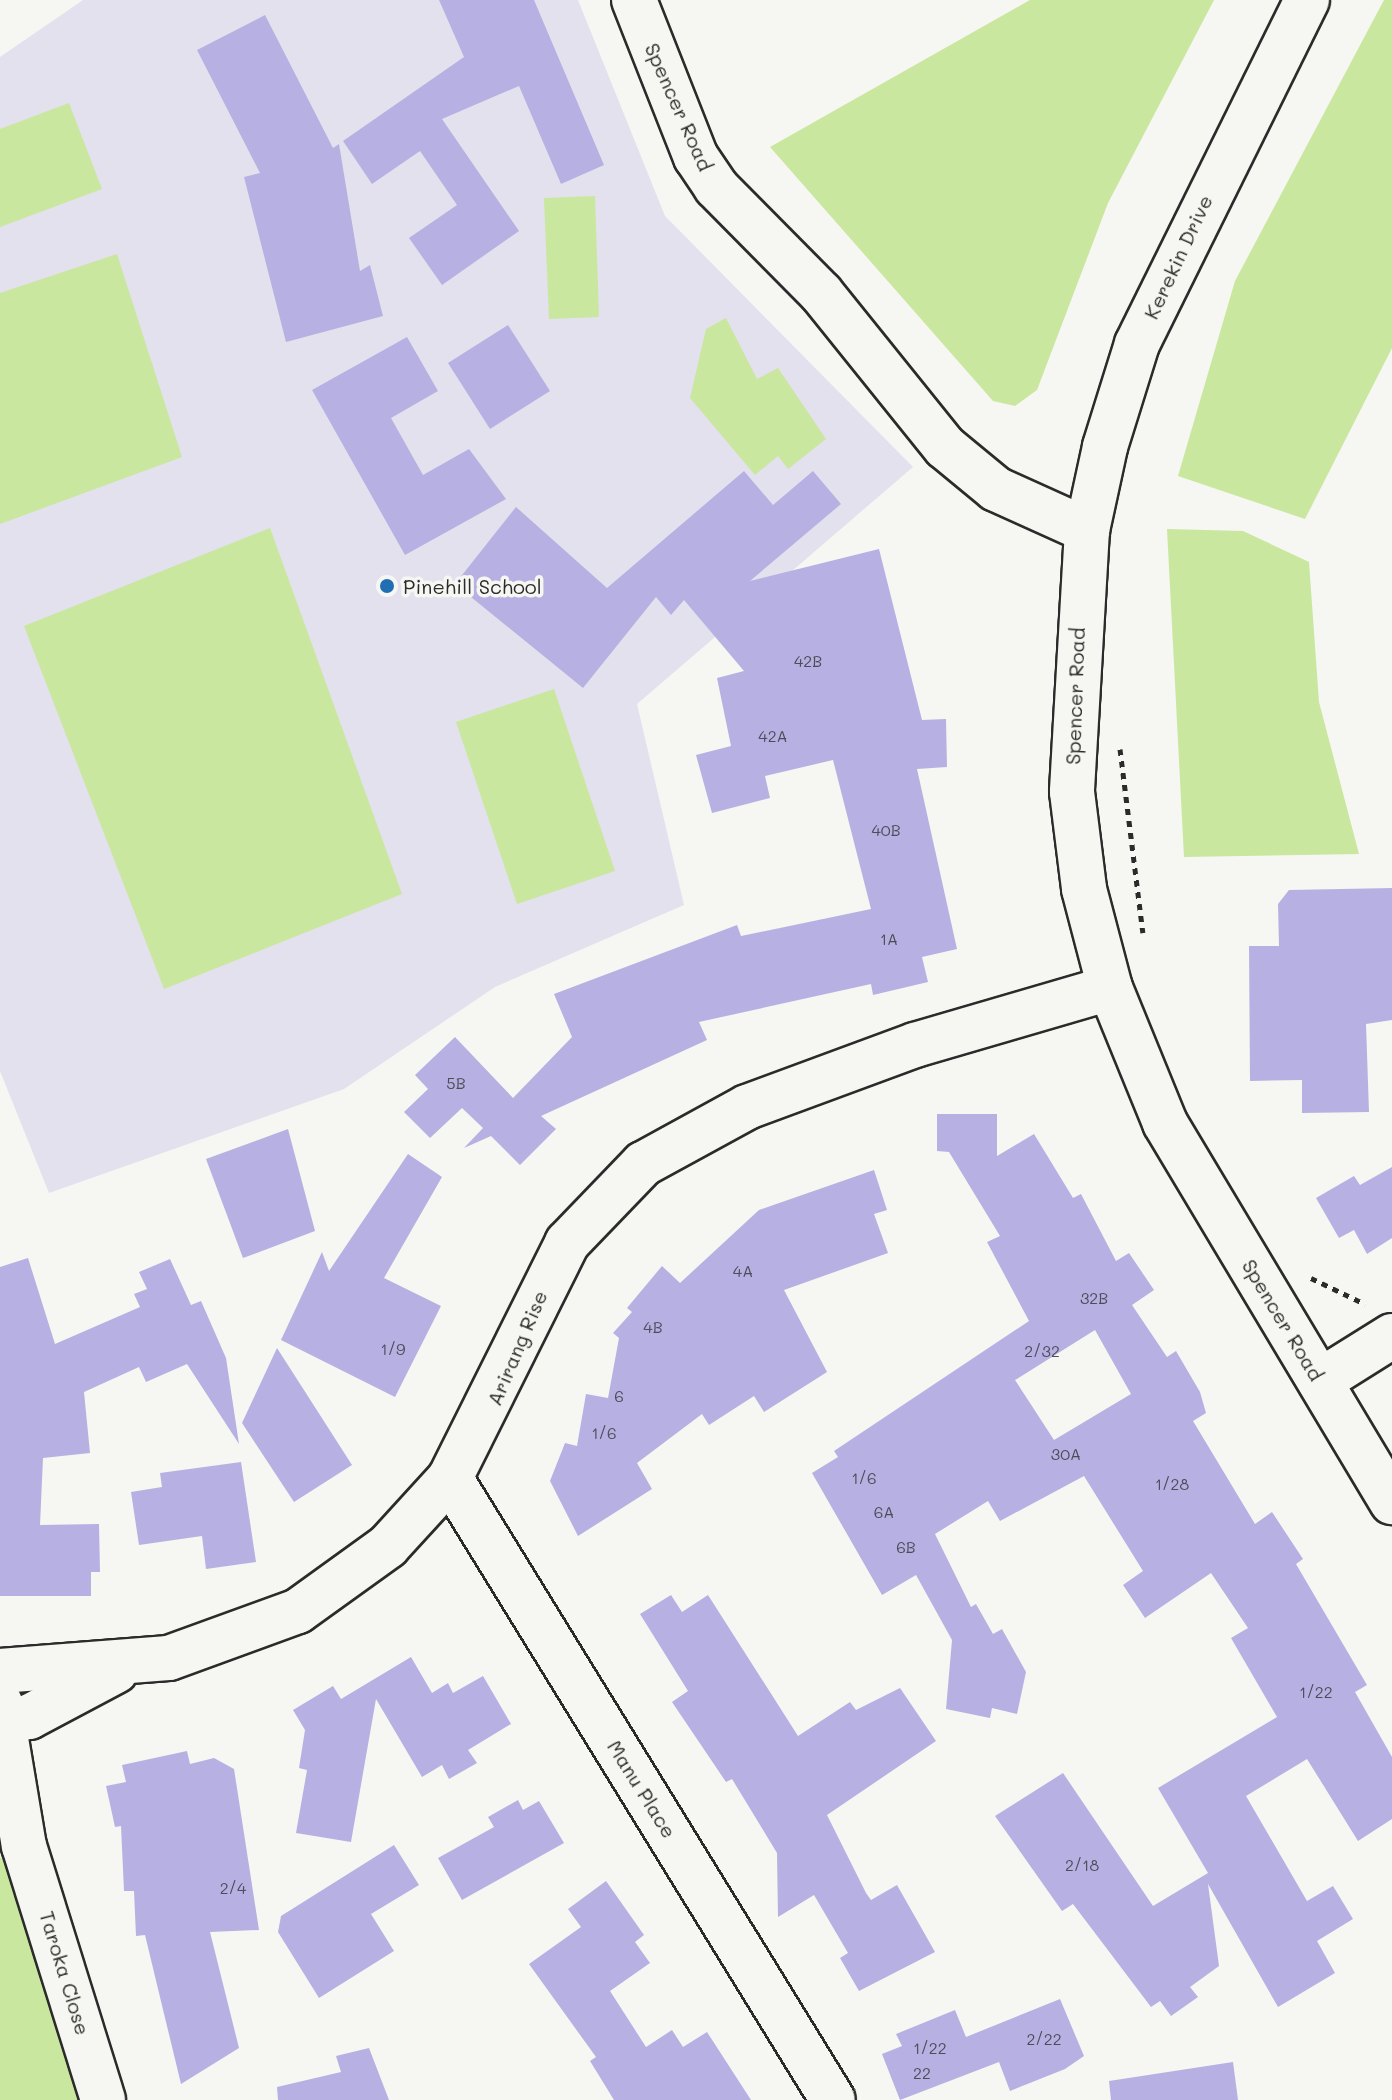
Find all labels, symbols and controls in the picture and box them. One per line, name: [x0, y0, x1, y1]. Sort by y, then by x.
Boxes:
street label: Spencer Road: [640, 39, 718, 175]
street label: Kerekin Drive: [1139, 191, 1217, 323]
place label: Pinehill School: [403, 574, 542, 598]
marker: Pinehill School: [378, 577, 396, 595]
street label: Spencer Road: [1061, 627, 1089, 765]
house number: 42B: [794, 651, 822, 671]
house number: 42A: [758, 726, 788, 746]
house number: 40B: [871, 820, 901, 840]
house number: 1A: [880, 929, 898, 949]
house number: 5B: [446, 1073, 466, 1093]
street label: Spencer Road: [1237, 1255, 1329, 1385]
house number: 4A: [733, 1261, 753, 1281]
street label: Arirang Rise: [482, 1287, 552, 1409]
house number: 32B: [1080, 1288, 1108, 1308]
house number: 4B: [643, 1317, 663, 1337]
house number: 1/9: [380, 1339, 406, 1359]
house number: 2/32: [1024, 1341, 1060, 1361]
house number: 6: [614, 1386, 624, 1406]
house number: 1/6: [591, 1423, 617, 1443]
house number: 30A: [1051, 1444, 1081, 1464]
house number: 1/6: [851, 1468, 877, 1488]
house number: 1/28: [1155, 1474, 1189, 1494]
house number: 6A: [874, 1502, 894, 1522]
house number: 6B: [896, 1537, 916, 1557]
house number: 1/22: [1299, 1682, 1333, 1702]
street label: Manu Place: [603, 1736, 681, 1842]
house number: 2/18: [1065, 1855, 1099, 1875]
house number: 2/4: [220, 1878, 246, 1898]
street label: Taroka Close: [35, 1908, 95, 2038]
house number: 2/22: [1026, 2029, 1062, 2049]
house number: 1/22: [913, 2038, 947, 2058]
house number: 22: [913, 2063, 931, 2083]

